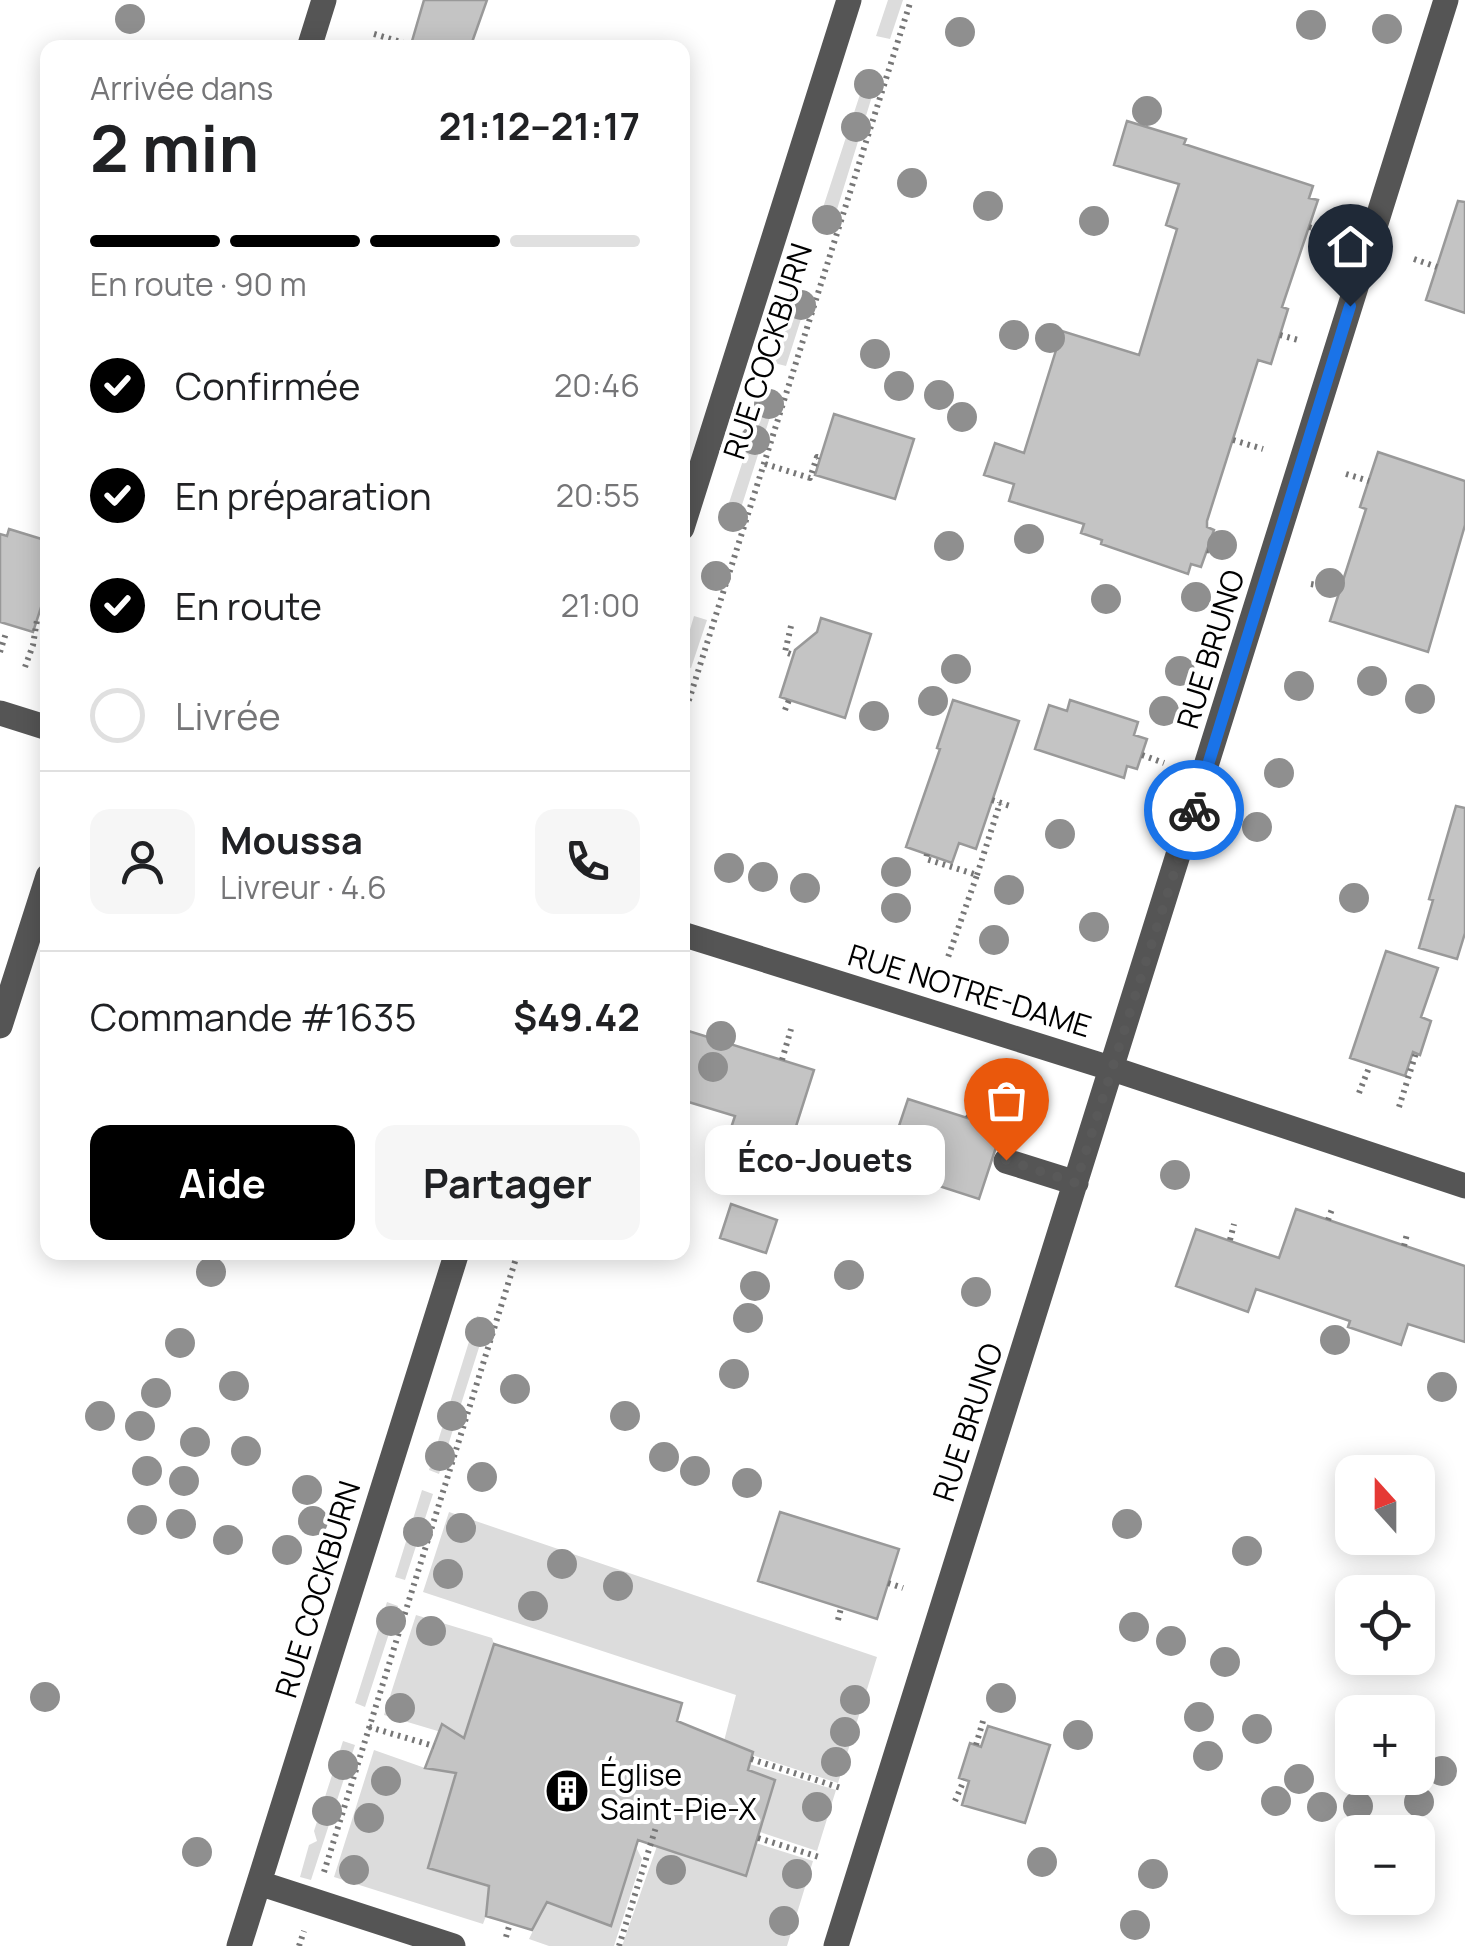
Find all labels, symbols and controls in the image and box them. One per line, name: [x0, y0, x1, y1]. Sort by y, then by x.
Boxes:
text: Arrivée dans: [90, 66, 273, 110]
text: 21:12–21:17: [439, 99, 640, 151]
text: 2 min: [90, 103, 259, 192]
pin: [1308, 204, 1393, 307]
icon: home: [1323, 219, 1378, 274]
street label: RUE COCKBURN: [713, 238, 821, 464]
text: En route · 90 m: [90, 262, 307, 306]
icon: check: [90, 358, 145, 413]
text: Confirmée: [175, 359, 361, 411]
text: 20:46: [554, 363, 640, 407]
icon: check: [90, 468, 145, 523]
text: En préparation: [175, 469, 431, 521]
text: 20:55: [556, 473, 640, 517]
street label: RUE BRUNO: [1166, 565, 1254, 733]
icon: check: [90, 578, 145, 633]
text: En route: [175, 579, 322, 631]
text: 21:00: [561, 583, 640, 627]
text: Livrée: [175, 689, 281, 741]
courier: [1144, 760, 1244, 860]
icon: bike: [1167, 783, 1222, 838]
button: person: [90, 809, 195, 914]
button: phone: [535, 809, 640, 914]
text: Moussa: [220, 813, 363, 865]
text: Livreur · 4.6: [220, 865, 387, 909]
street label: RUE NOTRE-DAME: [843, 934, 1097, 1046]
text: Commande #1635: [90, 990, 416, 1042]
text: $49.42: [513, 990, 640, 1042]
pin: [964, 1058, 1049, 1161]
icon: bag: [979, 1073, 1034, 1128]
button: Aide: [90, 1125, 355, 1240]
button: Partager: [375, 1125, 640, 1240]
callout: Éco-Jouets: [706, 1125, 946, 1195]
text: Éco-Jouets: [737, 1138, 913, 1182]
street label: RUE BRUNO: [922, 1338, 1012, 1506]
north arrow: [1335, 1455, 1435, 1555]
map controls: [1335, 1455, 1435, 1915]
street label: RUE COCKBURN: [265, 1476, 369, 1702]
button: locate: [1335, 1575, 1435, 1675]
button: +: [1335, 1695, 1435, 1795]
place label: Église Saint-Pie-X: [600, 1754, 757, 1829]
building icon: Église Saint-Pie-X: [544, 1768, 590, 1814]
button: −: [1335, 1815, 1435, 1915]

